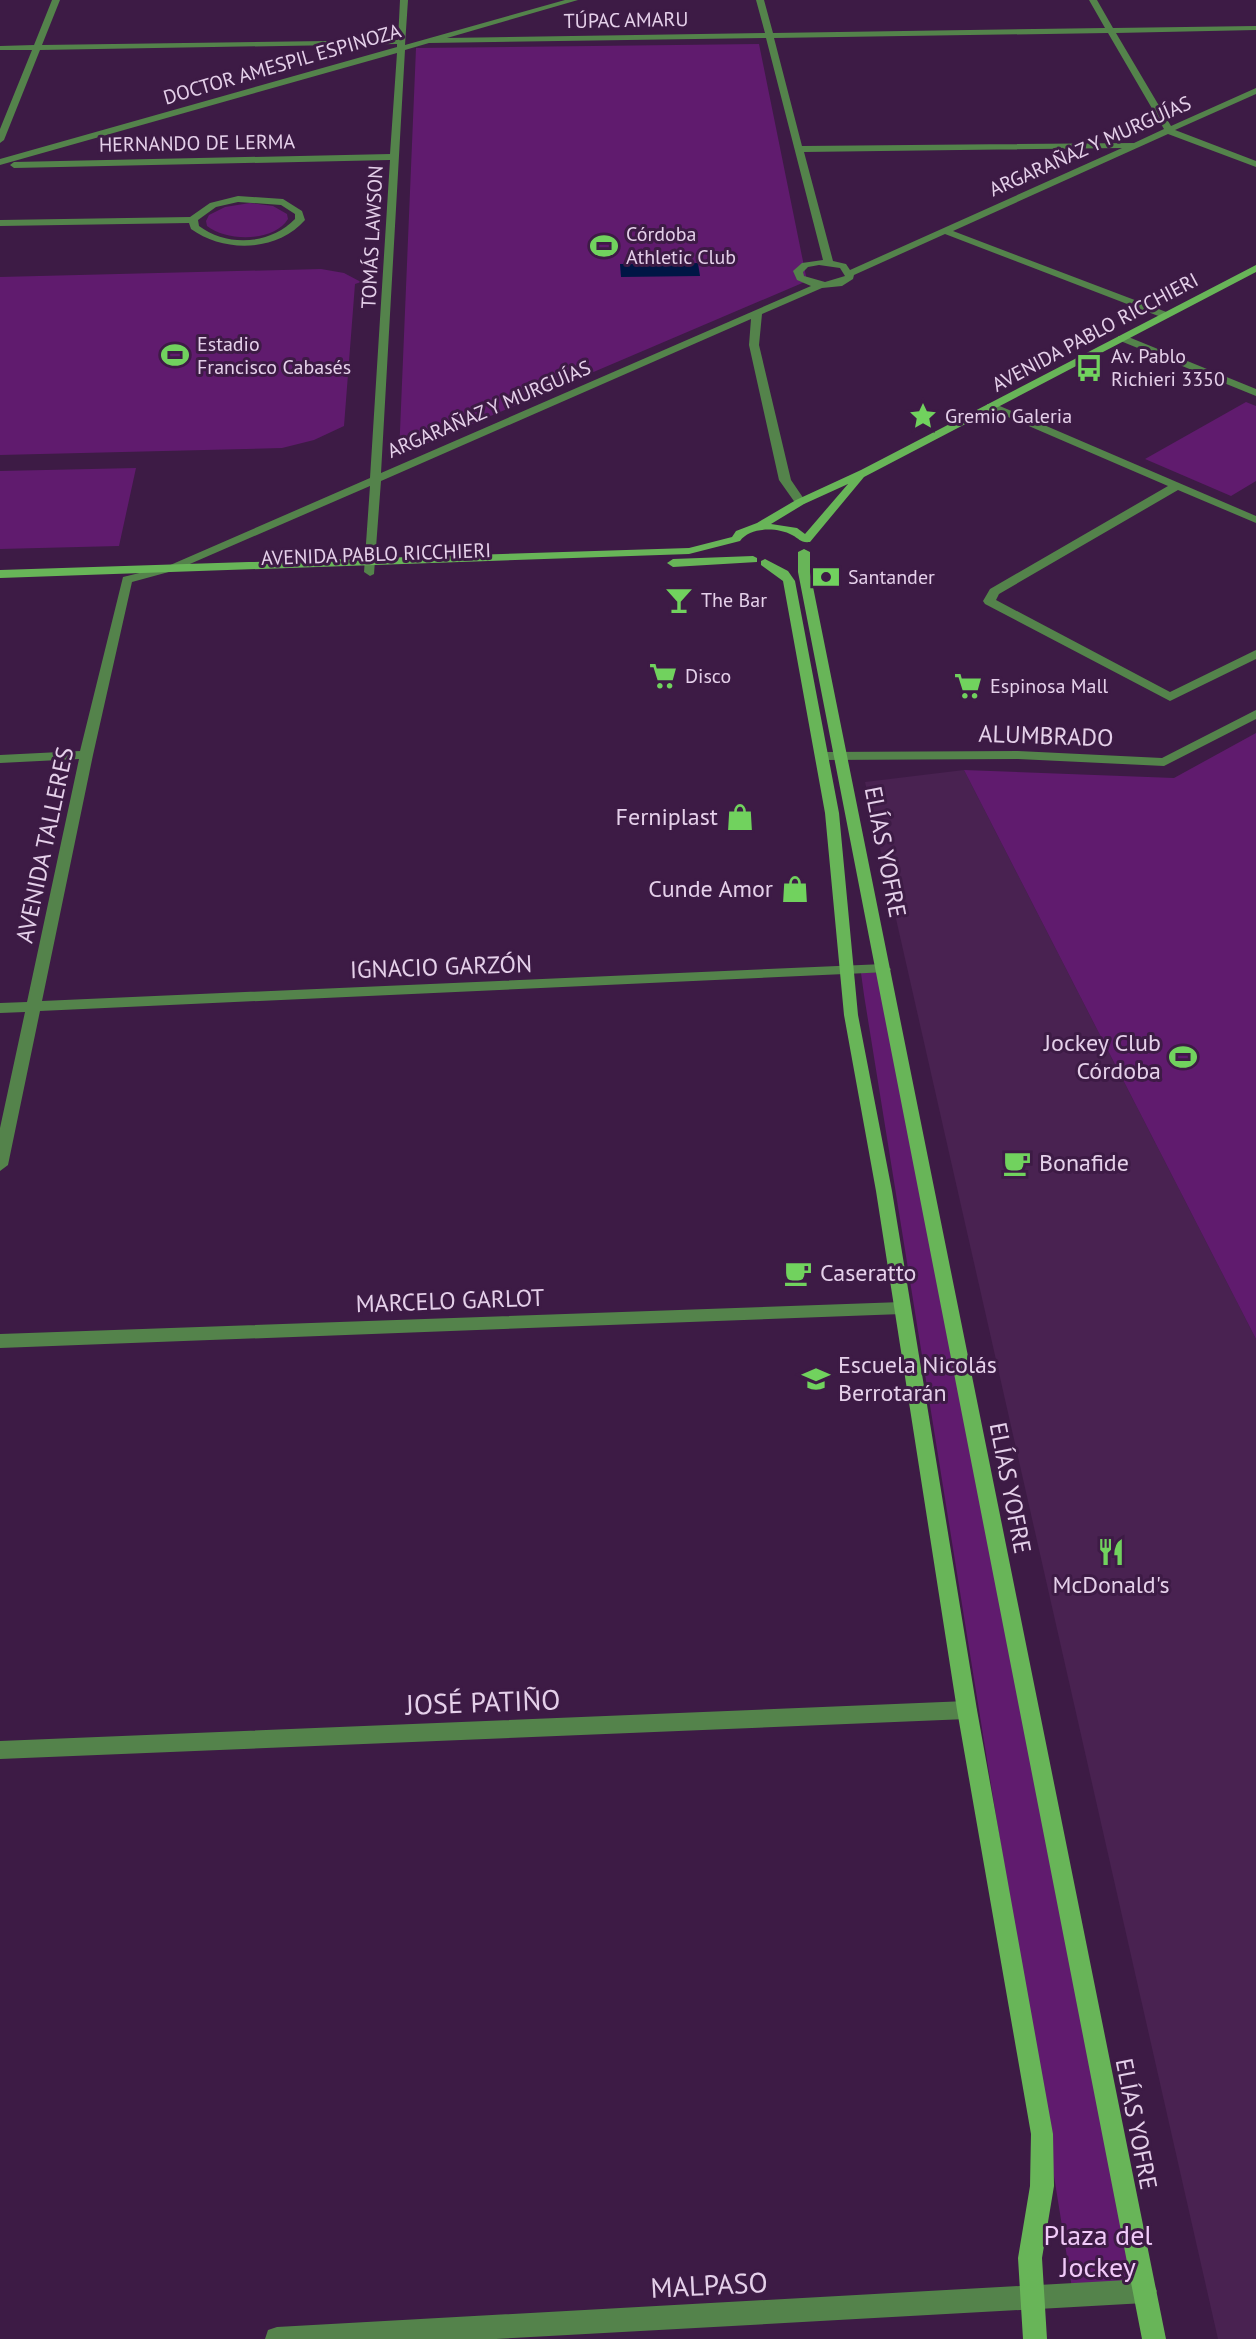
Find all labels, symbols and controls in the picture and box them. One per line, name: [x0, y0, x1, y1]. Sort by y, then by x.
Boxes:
street label: TÚPAC AMARU: [563, 6, 689, 34]
street label: DOCTOR AMESPIL ESPINOZA: [160, 18, 404, 110]
street label: ARGARAÑAZ Y MURGUÍAS: [985, 90, 1195, 202]
street label: HERNANDO DE LERMA: [99, 128, 296, 158]
street label: TOMÁS LAWSON: [355, 165, 389, 309]
place label: Córdoba Athletic Club: [626, 221, 736, 270]
sports icon: Córdoba Athletic Club: [589, 231, 619, 261]
street label: AVENIDA PABLO RICCHIERI: [987, 267, 1203, 397]
place label: Estadio Francisco Cabasés: [197, 331, 351, 380]
sports icon: Estadio Francisco Cabasés: [160, 340, 190, 370]
place label: Av. Pablo Richieri 3350: [1111, 343, 1225, 392]
bus stop icon: Av. Pablo Richieri 3350: [1074, 353, 1104, 383]
street label: ARGARAÑAZ Y MURGUÍAS: [383, 354, 595, 464]
place icon: Gremio Galeria: [908, 401, 938, 431]
place label: Gremio Galeria: [945, 403, 1072, 429]
street label: AVENIDA PABLO RICCHIERI: [261, 537, 491, 571]
bank icon: Santander: [811, 562, 841, 592]
place label: Santander: [848, 564, 935, 590]
bar icon: The Bar: [664, 585, 694, 615]
place label: The Bar: [701, 587, 767, 613]
supermarket icon: Disco: [648, 661, 678, 691]
place label: Disco: [685, 663, 731, 689]
supermarket icon: Espinosa Mall: [953, 671, 983, 701]
place label: Espinosa Mall: [990, 673, 1108, 699]
street label: ALUMBRADO: [978, 718, 1114, 753]
street label: AVENIDA TALLERES: [9, 744, 80, 946]
street label: ELÍAS YOFRE: [858, 784, 913, 920]
place label: Ferniplast: [616, 801, 718, 832]
shop icon: Ferniplast: [725, 802, 755, 832]
place label: Cunde Amor: [648, 873, 773, 904]
shop icon: Cunde Amor: [780, 874, 810, 904]
street label: IGNACIO GARZÓN: [349, 948, 533, 985]
place label: Jockey Club Córdoba: [1043, 1027, 1161, 1086]
sports icon: Jockey Club Córdoba: [1168, 1042, 1198, 1072]
place label: Bonafide: [1039, 1147, 1129, 1178]
cafe icon: Bonafide: [1002, 1148, 1032, 1178]
place label: Caseratto: [820, 1257, 916, 1288]
cafe icon: Caseratto: [783, 1258, 813, 1288]
street label: MARCELO GARLOT: [355, 1282, 545, 1319]
place label: Escuela Nicolás Berrotarán: [838, 1349, 997, 1408]
school or university icon: Escuela Nicolás Berrotarán: [801, 1364, 831, 1394]
street label: ELÍAS YOFRE: [983, 1420, 1038, 1556]
restaurant icon: McDonald's: [1096, 1537, 1126, 1567]
place label: McDonald's: [1052, 1569, 1170, 1600]
street label: JOSÉ PATIÑO: [404, 1680, 561, 1723]
street label: ELÍAS YOFRE: [1109, 2056, 1164, 2192]
park label: Plaza del Jockey: [1043, 2216, 1153, 2285]
street label: MALPASO: [649, 2263, 769, 2306]

